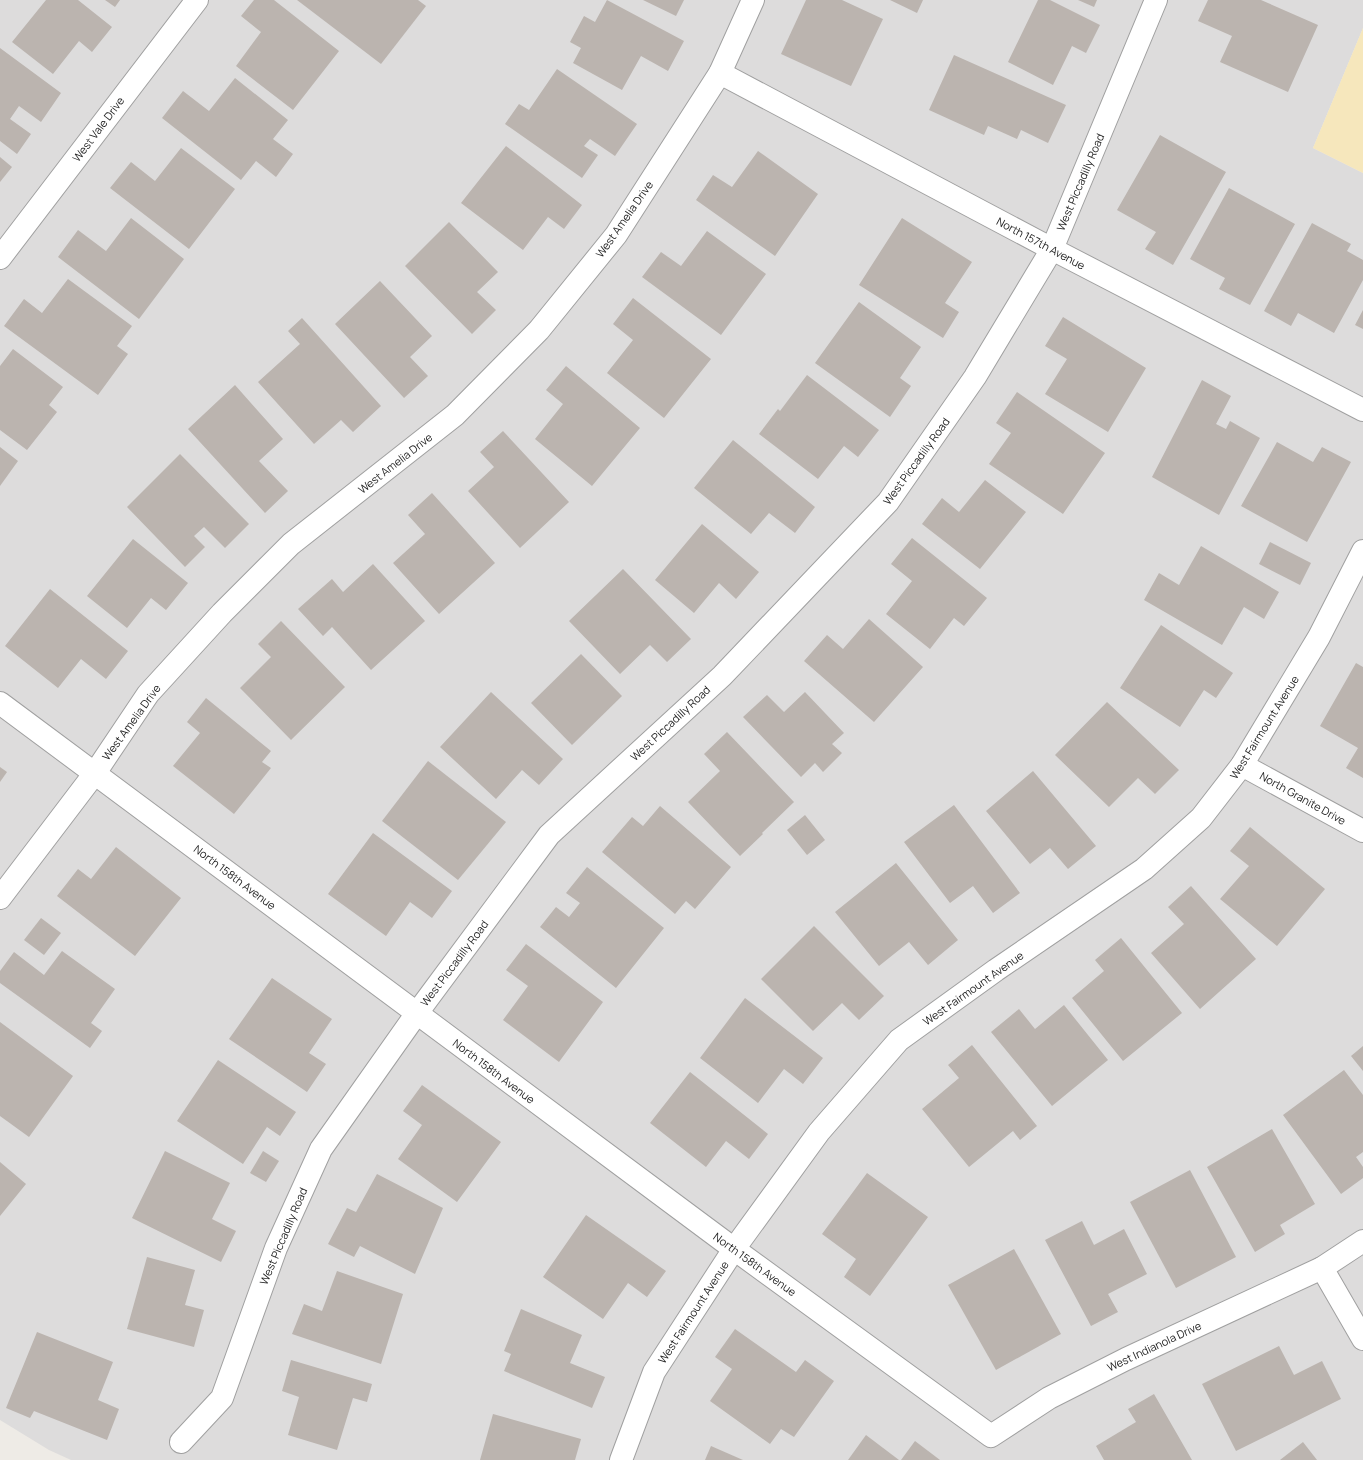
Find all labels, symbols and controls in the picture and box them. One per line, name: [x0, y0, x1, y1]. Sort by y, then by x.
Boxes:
street label: West Vale Drive: [69, 93, 128, 165]
street label: West Piccadilly Road: [1053, 131, 1107, 233]
street label: West Amelia Drive: [592, 177, 656, 260]
street label: North 157th Avenue: [994, 213, 1088, 273]
street label: West Piccadilly Road: [879, 415, 953, 507]
street label: West Amelia Drive: [355, 429, 436, 497]
street label: West Fairmount Avenue: [1226, 672, 1302, 782]
street label: West Amelia Drive: [98, 681, 164, 763]
street label: West Piccadilly Road: [627, 682, 713, 764]
street label: North Granite Drive: [1257, 768, 1349, 828]
street label: North 158th Avenue: [191, 841, 279, 913]
street label: West Piccadilly Road: [417, 917, 491, 1009]
street label: West Fairmount Avenue: [920, 947, 1027, 1028]
street label: North 158th Avenue: [450, 1035, 538, 1107]
street label: West Piccadilly Road: [256, 1185, 310, 1287]
street label: North 158th Avenue: [711, 1229, 800, 1299]
street label: West Fairmount Avenue: [654, 1257, 732, 1366]
street label: West Indianola Drive: [1104, 1317, 1204, 1374]

